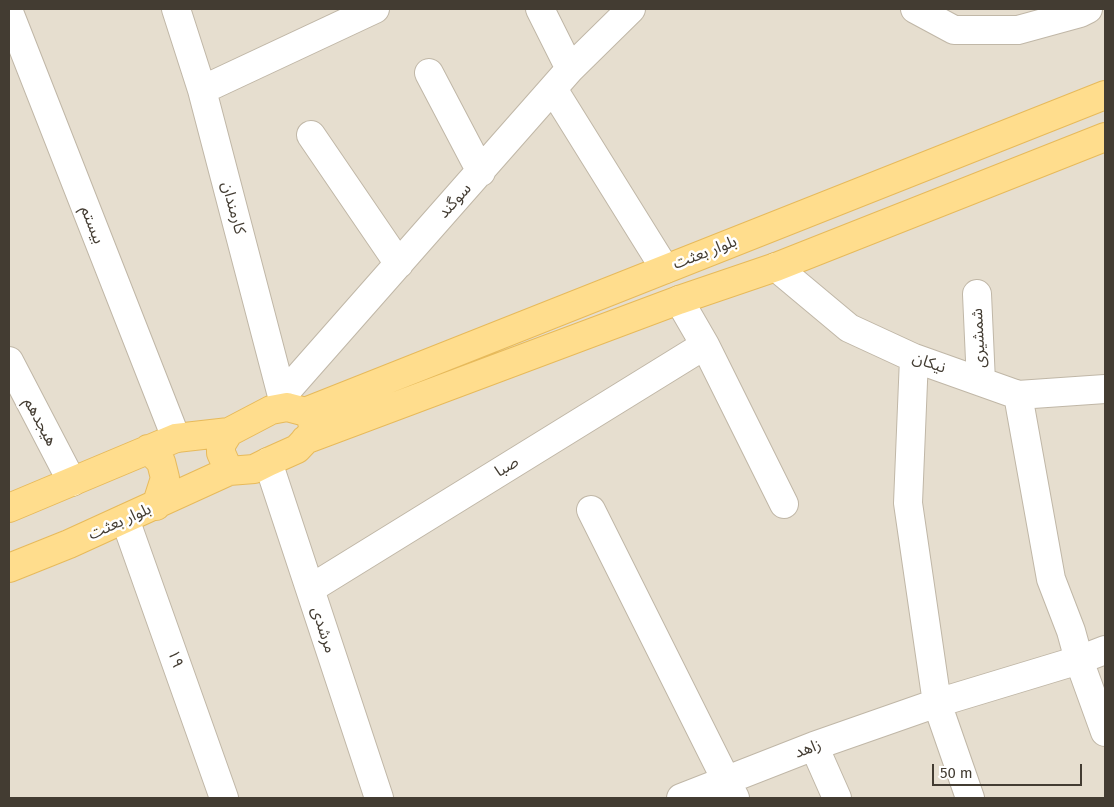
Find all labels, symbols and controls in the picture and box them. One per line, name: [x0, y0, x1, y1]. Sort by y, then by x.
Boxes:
street label: سوگند: [434, 179, 476, 223]
street label: کارمندان: [217, 180, 249, 236]
street label: بیستم: [76, 203, 108, 247]
street label: بلوار بعثت: [670, 232, 740, 274]
street label: شمشیری: [968, 308, 990, 368]
street label: نیکان: [910, 348, 948, 378]
street label: هیجدهم: [19, 395, 61, 449]
street label: صبا: [491, 452, 523, 482]
street label: بلوار بعثت: [86, 500, 154, 544]
street label: مرشدی: [307, 604, 339, 656]
street label: ۱۹: [163, 647, 187, 671]
street label: زاهد: [792, 735, 824, 763]
scale bar: [934, 754, 1084, 786]
text: 50 m: [940, 764, 973, 782]

